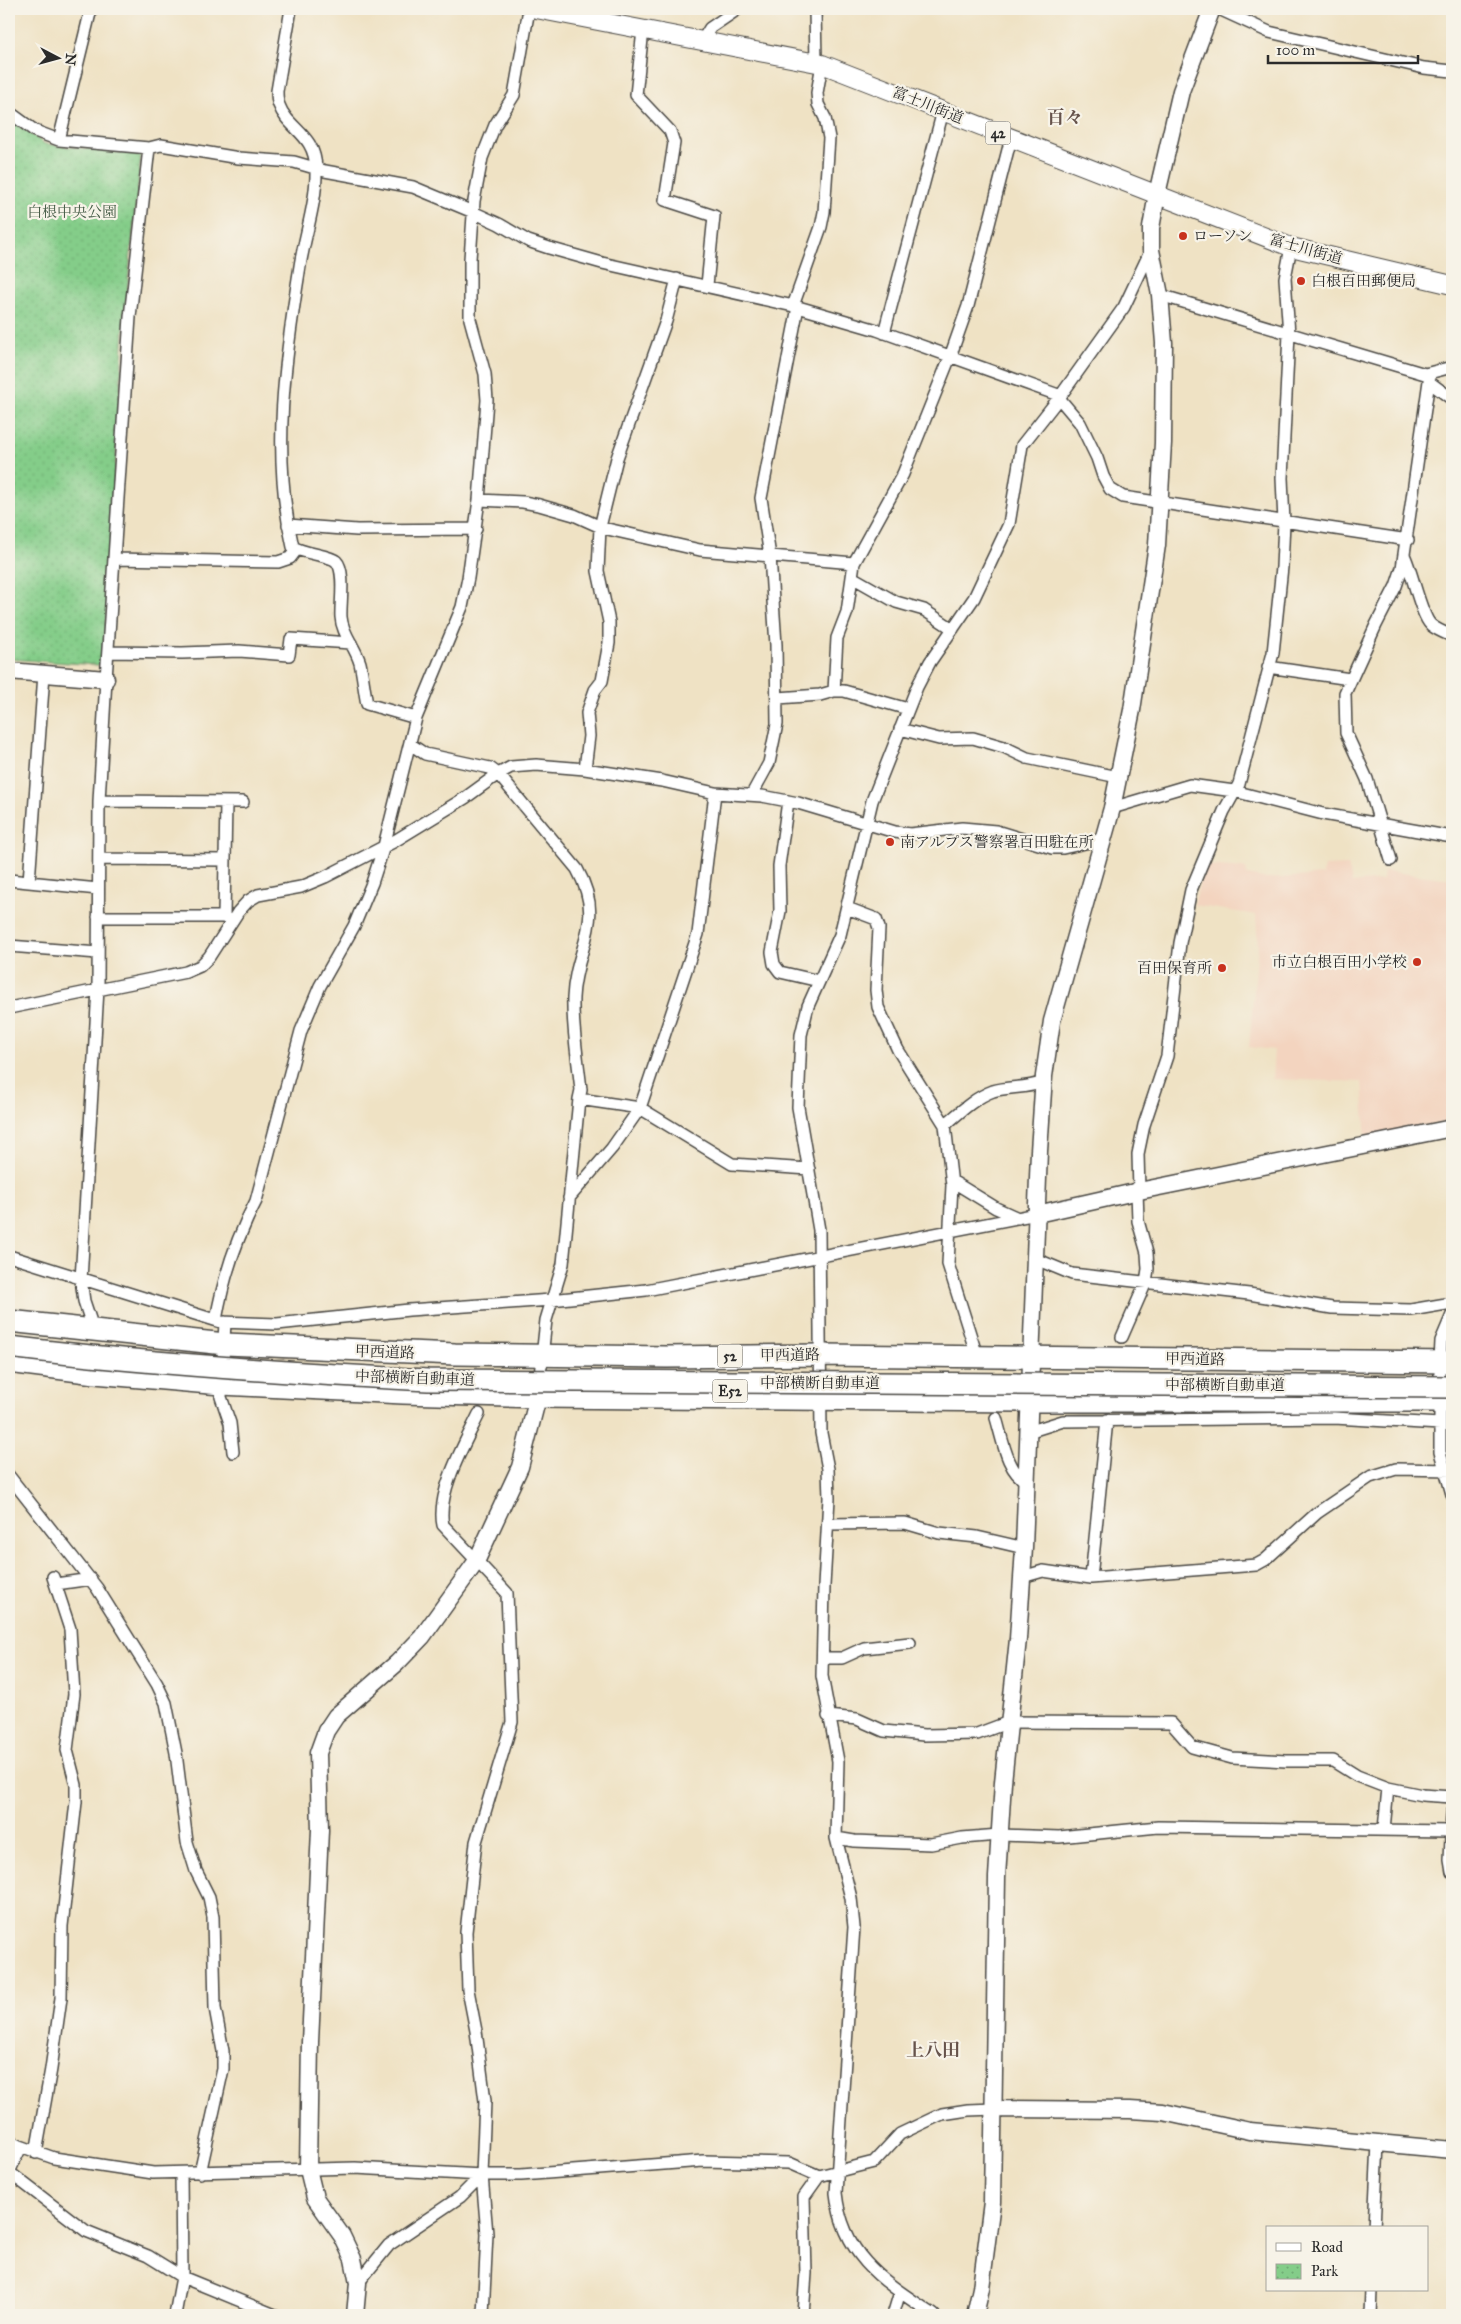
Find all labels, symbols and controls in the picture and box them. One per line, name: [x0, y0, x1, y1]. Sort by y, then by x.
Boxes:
north arrow: [32, 32, 82, 82]
scale bar: [1268, 32, 1418, 64]
text: 100 m: [1276, 41, 1316, 59]
text: N: [61, 53, 80, 66]
street label: 富士川街道: [890, 83, 966, 127]
district label: 百々: [1047, 106, 1083, 128]
road number: 42: [986, 122, 1010, 144]
park label: 白根中央公園: [27, 203, 117, 221]
place label: ローソン: [1193, 227, 1252, 245]
marker: ローソン: [1177, 230, 1189, 242]
street label: 富士川街道: [1267, 230, 1345, 268]
place label: 白根百田郵便局: [1311, 272, 1416, 290]
marker: 白根百田郵便局: [1295, 275, 1307, 287]
place label: 南アルプス警察署百田駐在所: [900, 833, 1094, 851]
marker: 南アルプス警察署百田駐在所: [884, 836, 896, 848]
place label: 市立白根百田小学校: [1272, 953, 1407, 971]
marker: 市立白根百田小学校: [1411, 956, 1423, 968]
place label: 百田保育所: [1137, 959, 1212, 977]
marker: 百田保育所: [1216, 962, 1228, 974]
street label: 甲西道路: [355, 1342, 415, 1362]
road number: 52: [718, 1344, 742, 1368]
street label: 甲西道路: [760, 1345, 820, 1365]
street label: 甲西道路: [1165, 1349, 1225, 1369]
street label: 中部横断自動車道: [355, 1367, 475, 1389]
street label: 中部横断自動車道: [760, 1374, 880, 1392]
street label: 中部横断自動車道: [1165, 1376, 1285, 1394]
road number: E52: [712, 1380, 748, 1402]
district label: 上八田: [906, 2039, 960, 2061]
legend: [1266, 2226, 1428, 2292]
text: Road: [1311, 2238, 1343, 2256]
text: Park: [1311, 2262, 1338, 2280]

